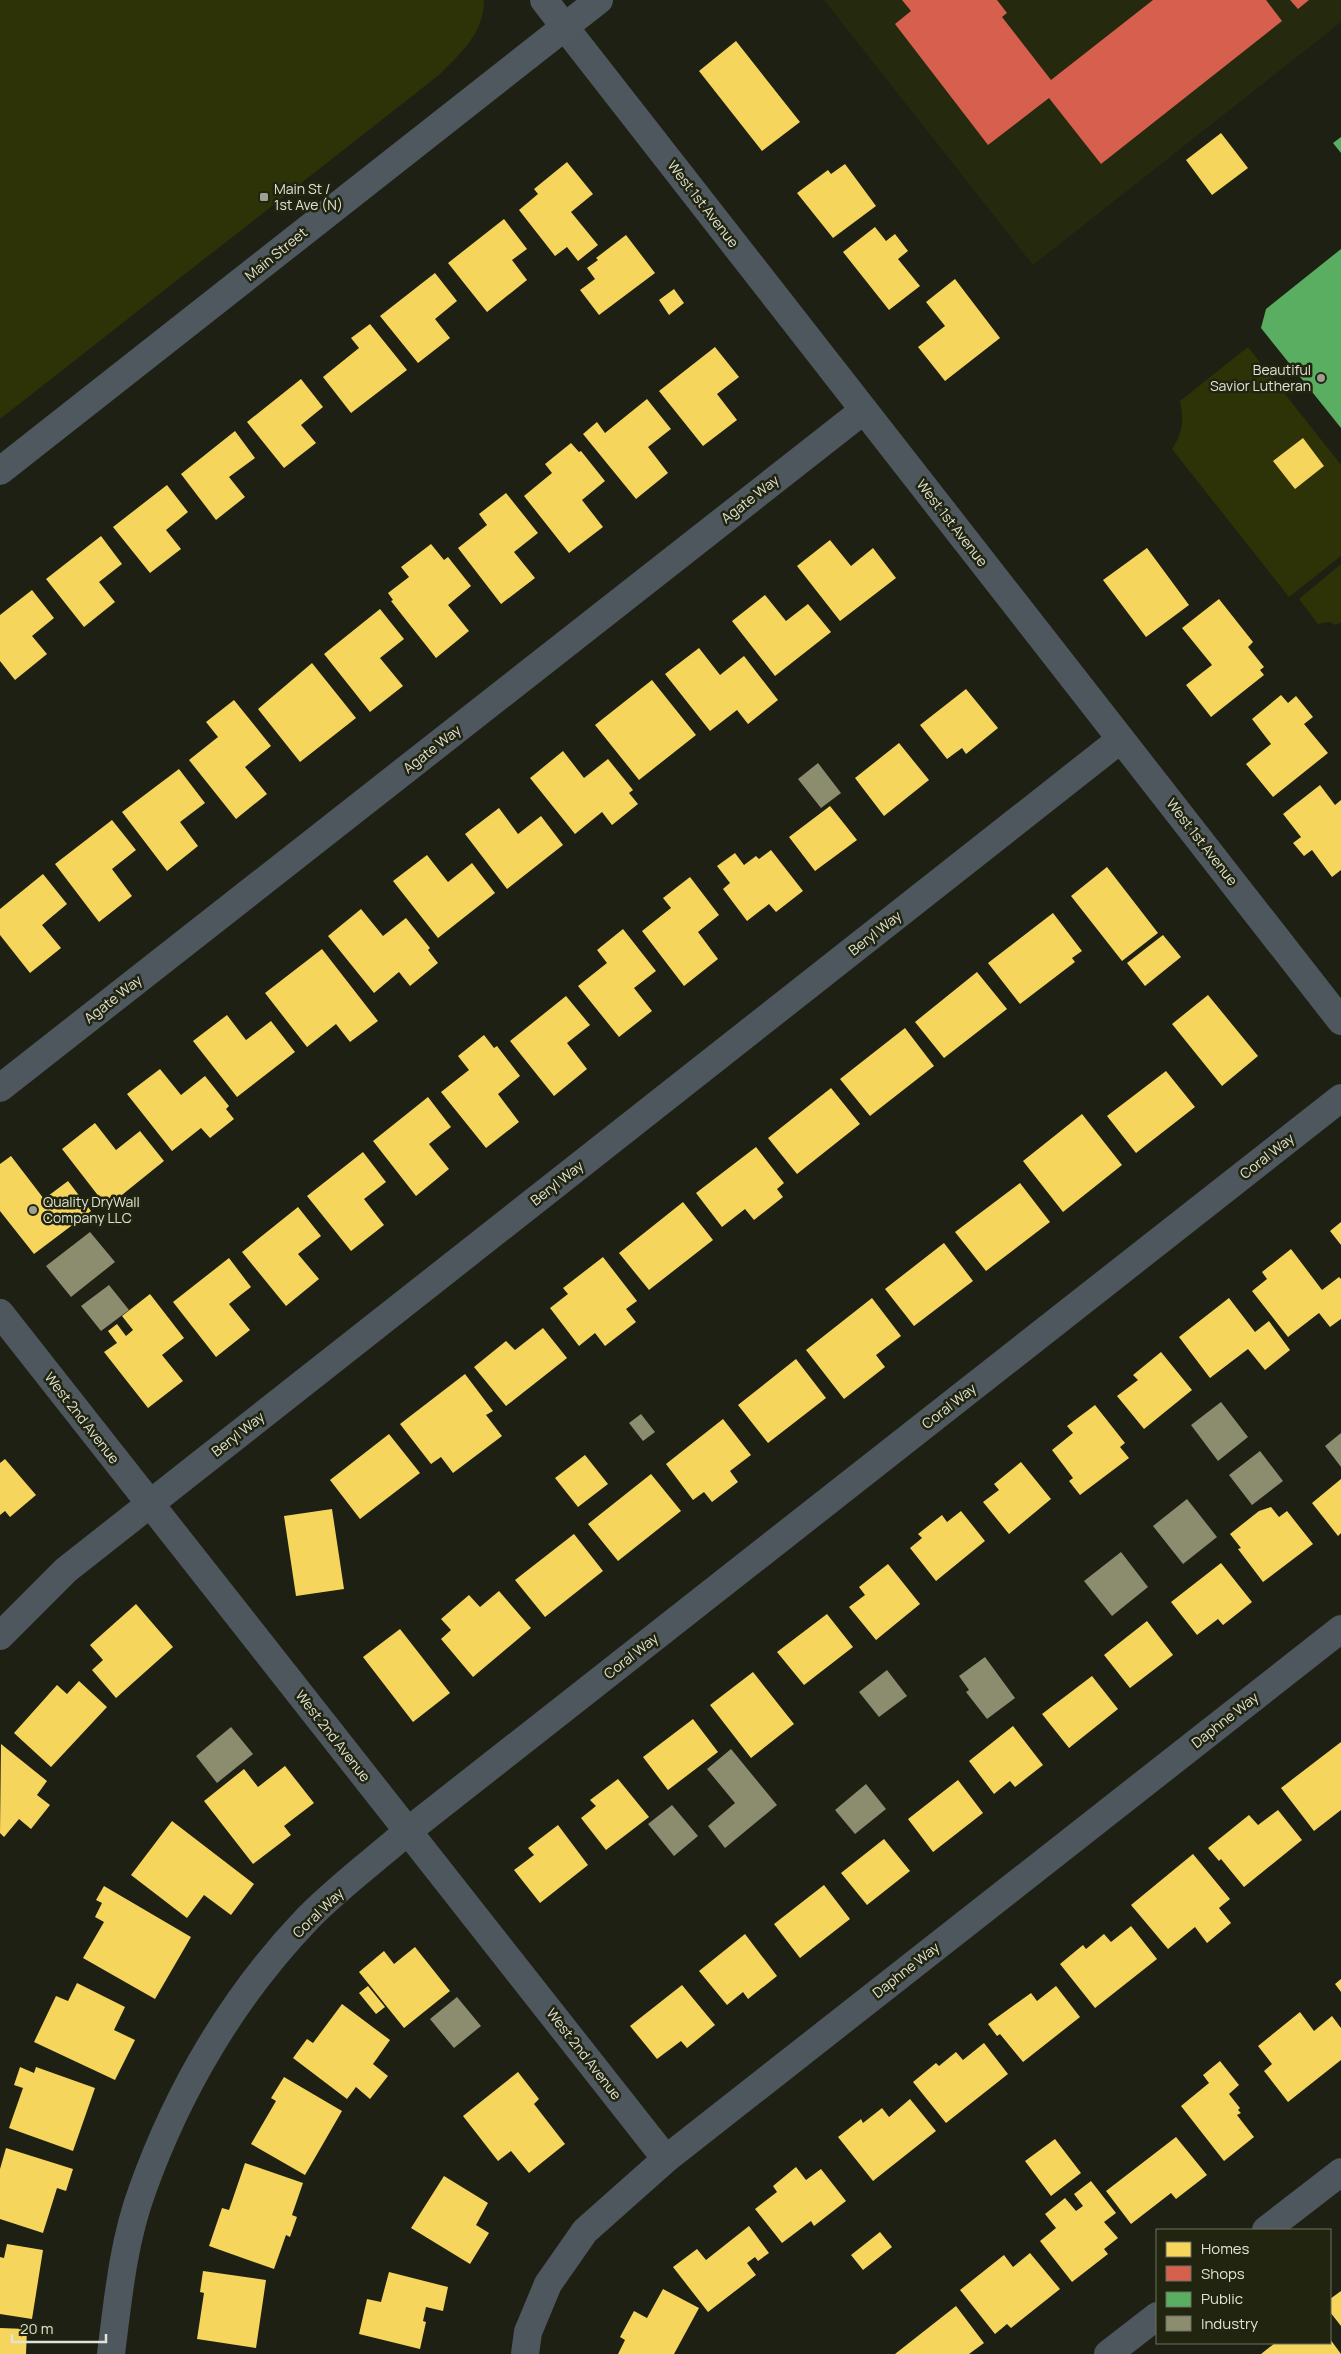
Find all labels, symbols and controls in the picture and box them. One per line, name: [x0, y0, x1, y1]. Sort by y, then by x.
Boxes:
street label: West 1st Avenue: [663, 156, 743, 251]
place label: Main St / 1st Ave (N): [274, 179, 343, 214]
marker: Main St / 1st Ave (N): [258, 191, 270, 203]
street label: Main Street: [241, 222, 311, 285]
place label: Beautiful Savior Lutheran: [1210, 360, 1311, 395]
marker: Beautiful Savior Lutheran: [1315, 372, 1327, 384]
street label: Agate Way: [717, 470, 783, 527]
street label: West 1st Avenue: [912, 475, 992, 570]
street label: Agate Way: [399, 720, 465, 777]
street label: West 1st Avenue: [1162, 794, 1242, 889]
street label: Beryl Way: [844, 906, 906, 959]
street label: Agate Way: [80, 970, 146, 1027]
street label: Coral Way: [1236, 1128, 1298, 1183]
street label: Beryl Way: [526, 1156, 588, 1209]
place label: Quality DryWall Company LLC: [43, 1192, 140, 1227]
marker: Quality DryWall Company LLC: [27, 1204, 39, 1216]
street label: West 2nd Avenue: [41, 1368, 124, 1467]
street label: Coral Way: [918, 1378, 980, 1433]
street label: Beryl Way: [207, 1407, 269, 1460]
street label: Coral Way: [600, 1628, 662, 1683]
street label: West 2nd Avenue: [292, 1686, 375, 1785]
street label: Daphne Way: [1187, 1687, 1263, 1752]
street label: Coral Way: [288, 1883, 348, 1942]
street label: Daphne Way: [868, 1937, 944, 2002]
street label: West 2nd Avenue: [543, 2004, 626, 2103]
legend: [1156, 2229, 1331, 2344]
text: Homes: [1201, 2238, 1250, 2259]
text: Shops: [1201, 2263, 1245, 2284]
text: Public: [1201, 2288, 1243, 2309]
scale bar: [12, 2312, 106, 2344]
text: Industry: [1201, 2313, 1258, 2334]
text: 20 m: [20, 2318, 53, 2339]

